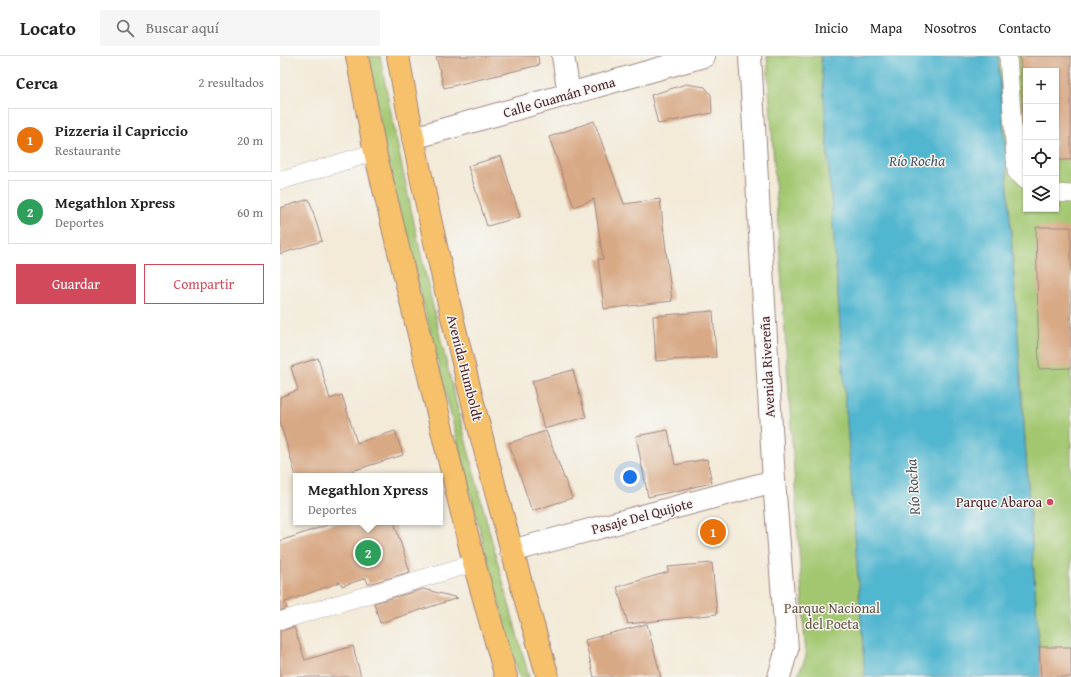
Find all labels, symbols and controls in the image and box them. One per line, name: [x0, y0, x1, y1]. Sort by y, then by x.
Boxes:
search box: [100, 10, 380, 46]
text: Locato: [20, 14, 76, 42]
icon: search: [114, 17, 136, 39]
text: Buscar aquí: [146, 17, 219, 38]
text: Inicio: [815, 18, 848, 38]
text: Mapa: [870, 18, 902, 38]
text: Nosotros: [924, 18, 977, 38]
text: Contacto: [999, 18, 1051, 38]
map controls: [1023, 68, 1059, 212]
button: +: [1023, 68, 1059, 104]
text: Cerca: [16, 70, 58, 95]
street label: Calle Guamán Poma: [501, 71, 618, 123]
text: 2 resultados: [198, 73, 264, 92]
button: −: [1023, 104, 1059, 140]
text: Pizzeria il Capriccio: [55, 120, 188, 141]
text: 1: [27, 131, 33, 150]
text: 20 m: [237, 131, 263, 150]
button: locate: [1023, 140, 1059, 176]
text: Restaurante: [55, 141, 121, 160]
water label: Río Rocha: [888, 150, 945, 171]
button: layers: [1023, 176, 1059, 212]
text: Megathlon Xpress: [55, 192, 175, 213]
text: 2: [27, 203, 33, 222]
text: 60 m: [237, 203, 263, 222]
text: Deportes: [55, 213, 104, 232]
button: Guardar: [16, 264, 136, 304]
button: Compartir: [144, 264, 264, 304]
street label: Avenida Humboldt: [442, 313, 488, 423]
street label: Avenida Rivereña: [754, 315, 780, 418]
water label: Río Rocha: [900, 458, 925, 517]
your location: [620, 467, 640, 487]
popup: [293, 473, 443, 525]
text: Megathlon Xpress: [308, 479, 428, 500]
place label: Parque Abaroa: [956, 492, 1042, 512]
street label: Pasaje Del Quijote: [589, 493, 695, 539]
marker: Parque Abaroa: [1045, 497, 1055, 507]
text: Deportes: [308, 500, 357, 519]
pin: 1: [700, 517, 726, 547]
pin: 2: [355, 538, 381, 568]
park label: Parque Nacional del Poeta: [784, 598, 880, 634]

